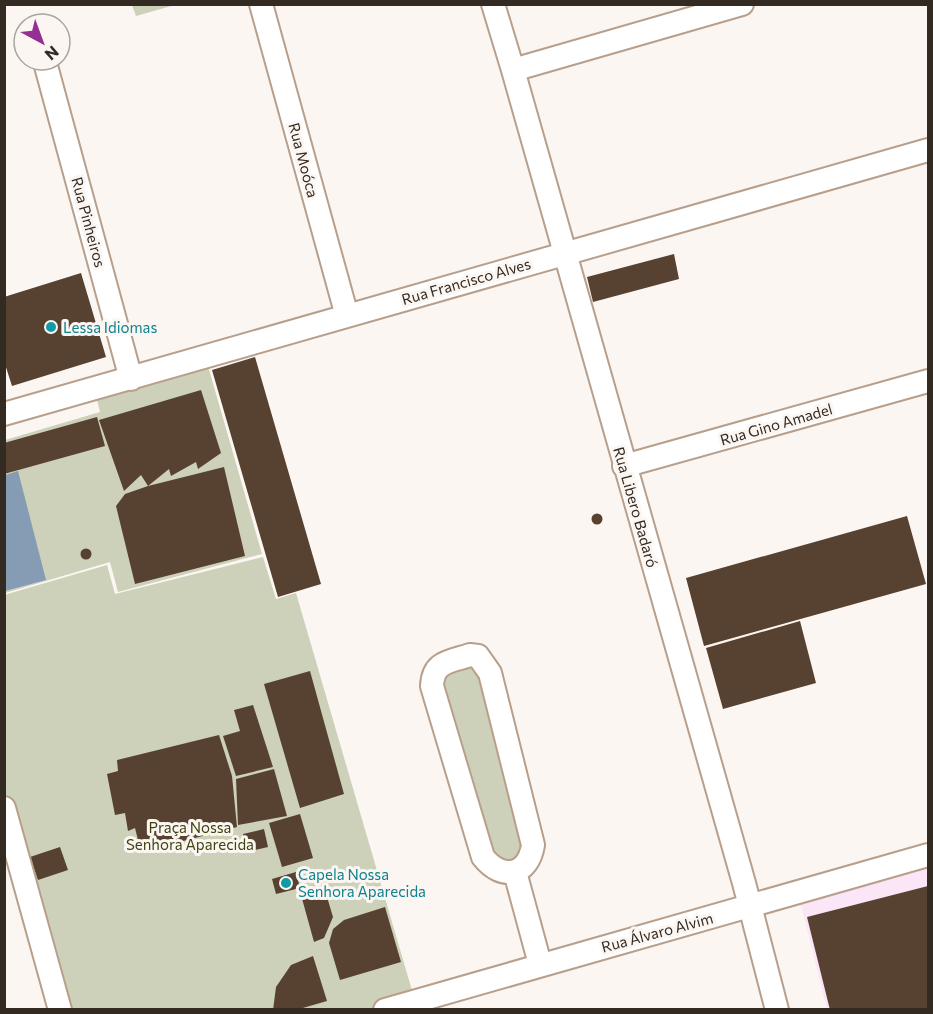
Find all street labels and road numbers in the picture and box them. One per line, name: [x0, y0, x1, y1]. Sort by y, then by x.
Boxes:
street label: Rua Moóca: [285, 121, 323, 199]
street label: Rua Pinheiros: [68, 175, 110, 269]
street label: Rua Francisco Alves: [399, 254, 533, 308]
street label: Rua Gino Amadel: [718, 399, 834, 449]
street label: Rua Libero Badaró: [610, 445, 662, 569]
street label: Rua Álvaro Alvim: [599, 907, 715, 956]

